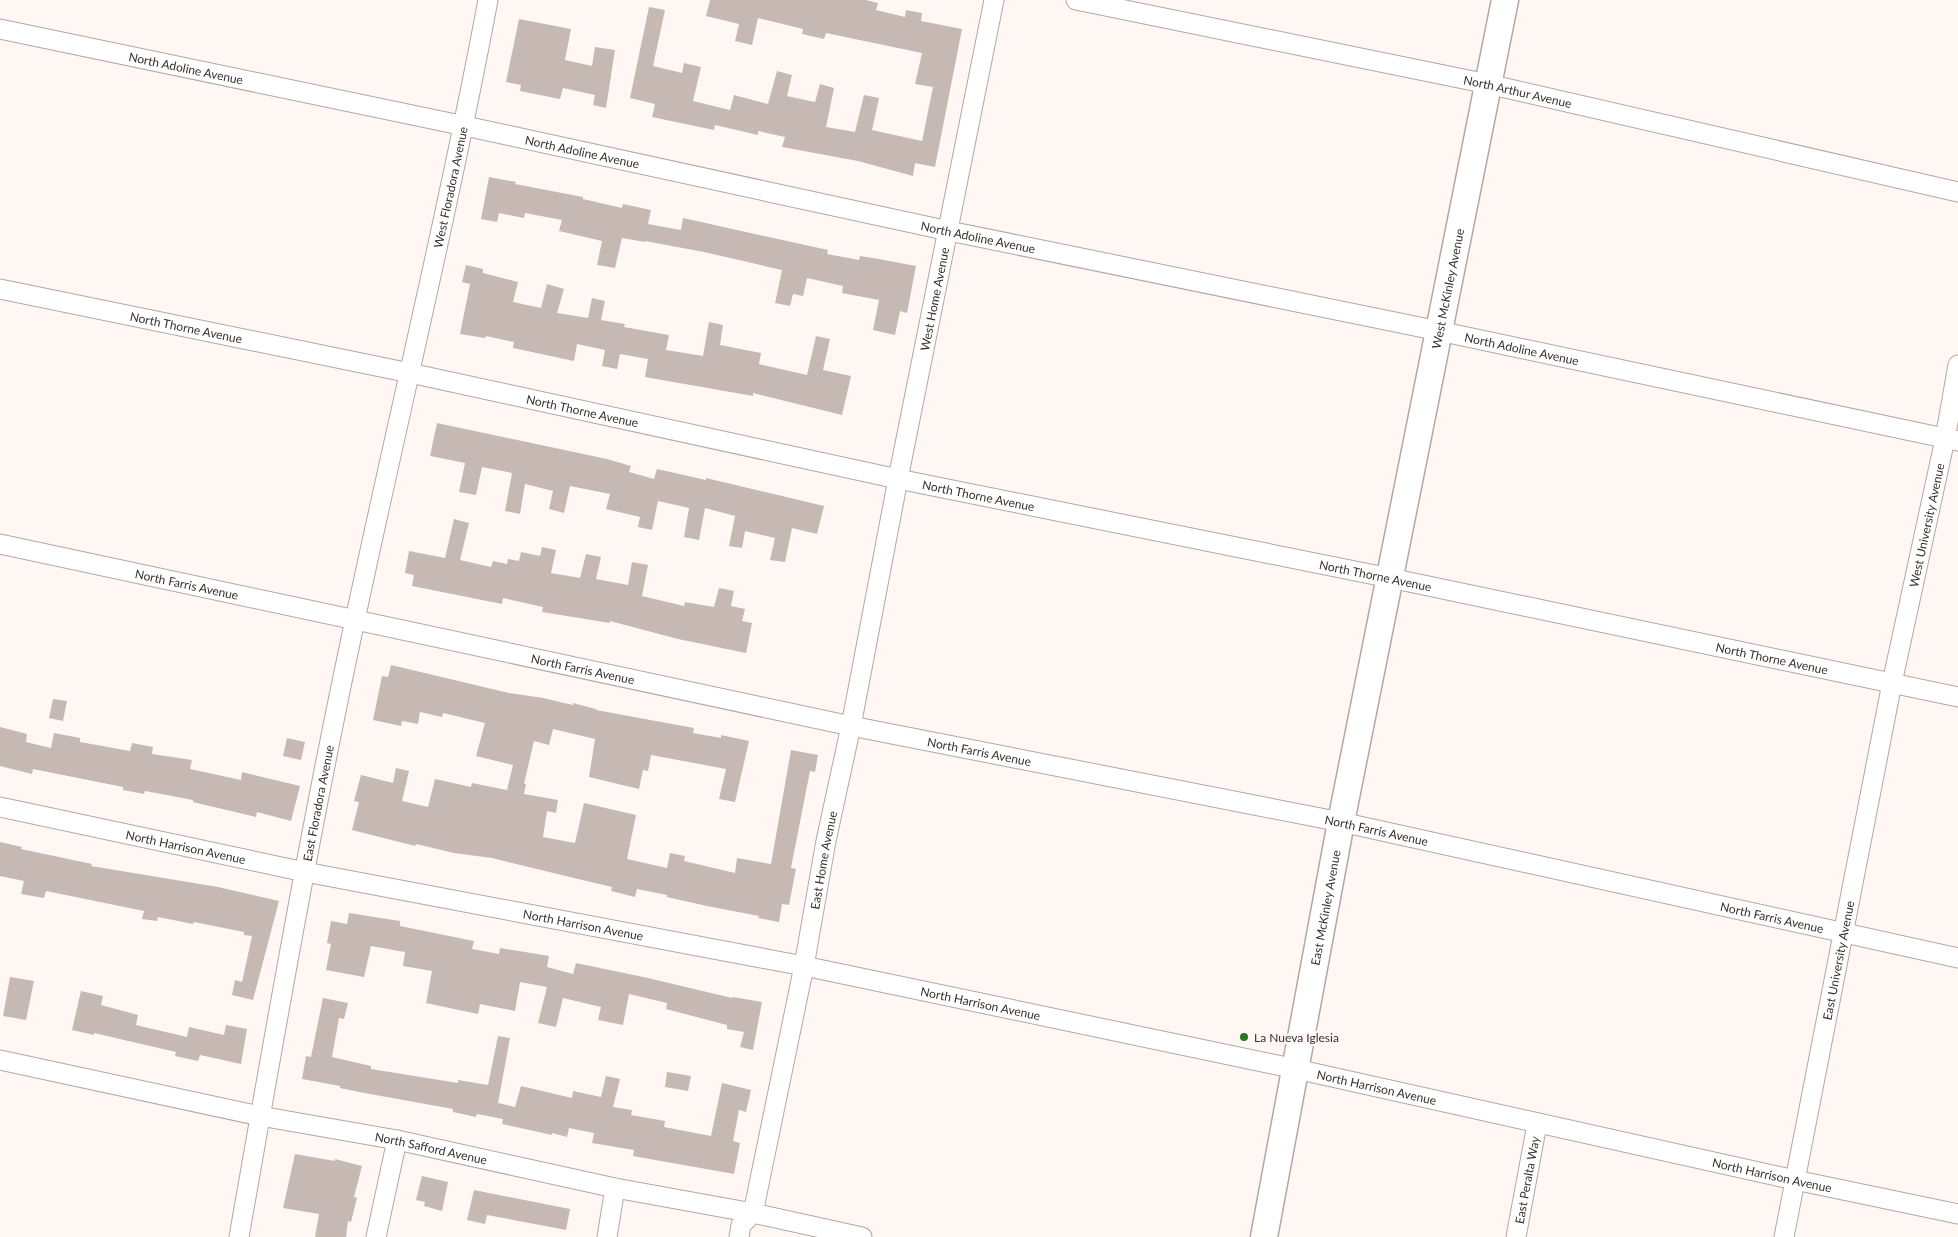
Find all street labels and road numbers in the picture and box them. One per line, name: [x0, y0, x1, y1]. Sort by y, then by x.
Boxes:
street label: North Adoline Avenue: [127, 49, 245, 87]
street label: North Arthur Avenue: [1462, 72, 1573, 111]
street label: West Floradora Avenue: [430, 125, 470, 249]
street label: North Adoline Avenue: [524, 132, 641, 171]
street label: North Adoline Avenue: [919, 218, 1037, 256]
street label: West McKinley Avenue: [1428, 227, 1467, 350]
street label: West Home Avenue: [916, 246, 952, 352]
street label: North Thorne Avenue: [129, 308, 244, 346]
street label: North Adoline Avenue: [1463, 329, 1580, 368]
street label: North Thorne Avenue: [525, 391, 640, 430]
street label: West University Avenue: [1906, 462, 1947, 588]
street label: North Thorne Avenue: [921, 477, 1036, 514]
street label: North Thorne Avenue: [1318, 556, 1433, 594]
street label: North Farris Avenue: [134, 566, 240, 602]
street label: North Thorne Avenue: [1714, 639, 1829, 677]
street label: North Farris Avenue: [530, 650, 636, 687]
street label: North Farris Avenue: [926, 734, 1033, 769]
street label: East Floradora Avenue: [299, 744, 336, 863]
street label: East Home Avenue: [807, 809, 840, 910]
street label: North Farris Avenue: [1324, 812, 1430, 849]
street label: North Harrison Avenue: [125, 827, 247, 867]
street label: East McKinley Avenue: [1307, 849, 1343, 967]
street label: North Farris Avenue: [1719, 898, 1825, 936]
street label: East University Avenue: [1819, 899, 1857, 1021]
street label: North Harrison Avenue: [522, 906, 645, 943]
street label: North Harrison Avenue: [919, 983, 1042, 1023]
street label: North Harrison Avenue: [1316, 1066, 1438, 1108]
street label: North Safford Avenue: [374, 1129, 489, 1167]
street label: East Peralta Way: [1511, 1134, 1542, 1225]
street label: North Harrison Avenue: [1711, 1154, 1833, 1195]

